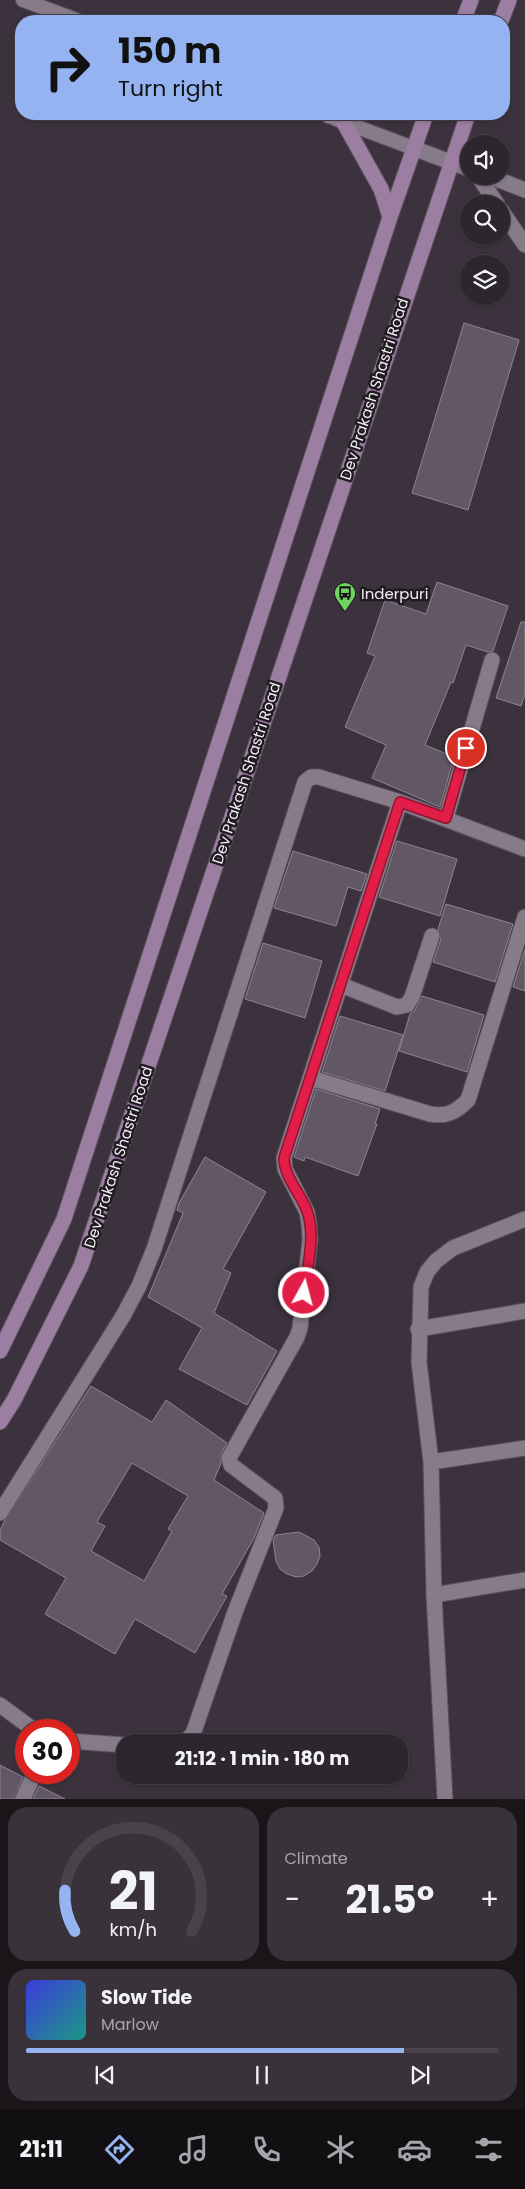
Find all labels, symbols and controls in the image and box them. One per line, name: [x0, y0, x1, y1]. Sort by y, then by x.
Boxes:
text: 150 m: [118, 26, 221, 75]
icon: right: [35, 35, 100, 100]
text: Turn right: [118, 73, 223, 104]
map controls: [460, 135, 510, 305]
button: sound: [460, 135, 510, 185]
button: search: [460, 195, 510, 245]
button: layers: [460, 255, 510, 305]
street label: Dev Prakash Shastri Road: [335, 295, 413, 483]
bus stop icon: Inderpuri: [333, 581, 357, 612]
place label: Inderpuri: [361, 583, 428, 604]
street label: Dev Prakash Shastri Road: [207, 679, 285, 867]
pin: [445, 727, 487, 769]
icon: arrive: [452, 734, 480, 762]
street label: Dev Prakash Shastri Road: [79, 1063, 157, 1251]
position arrow: [277, 1266, 329, 1318]
speed limit sign: 30: [15, 1719, 80, 1784]
text: 21:12 · 1 min · 180 m: [175, 1745, 349, 1772]
text: Climate: [285, 1847, 348, 1870]
text: 21: [109, 1855, 158, 1928]
text: 21.5°: [345, 1873, 434, 1926]
text: −: [285, 1880, 300, 1919]
text: +: [480, 1880, 499, 1919]
text: km/h: [109, 1917, 157, 1942]
text: Slow Tide: [101, 1984, 192, 2011]
text: Marlow: [101, 2013, 159, 2036]
icon: previous: [91, 2061, 119, 2089]
icon: pause: [248, 2061, 276, 2089]
icon: next: [406, 2061, 434, 2089]
icon: directions: [102, 2132, 137, 2167]
icon: music: [176, 2132, 211, 2167]
icon: phone: [249, 2132, 284, 2167]
icon: climate: [323, 2132, 358, 2167]
icon: car: [397, 2132, 432, 2167]
icon: filters: [471, 2132, 506, 2167]
text: 21:11: [19, 2134, 63, 2165]

